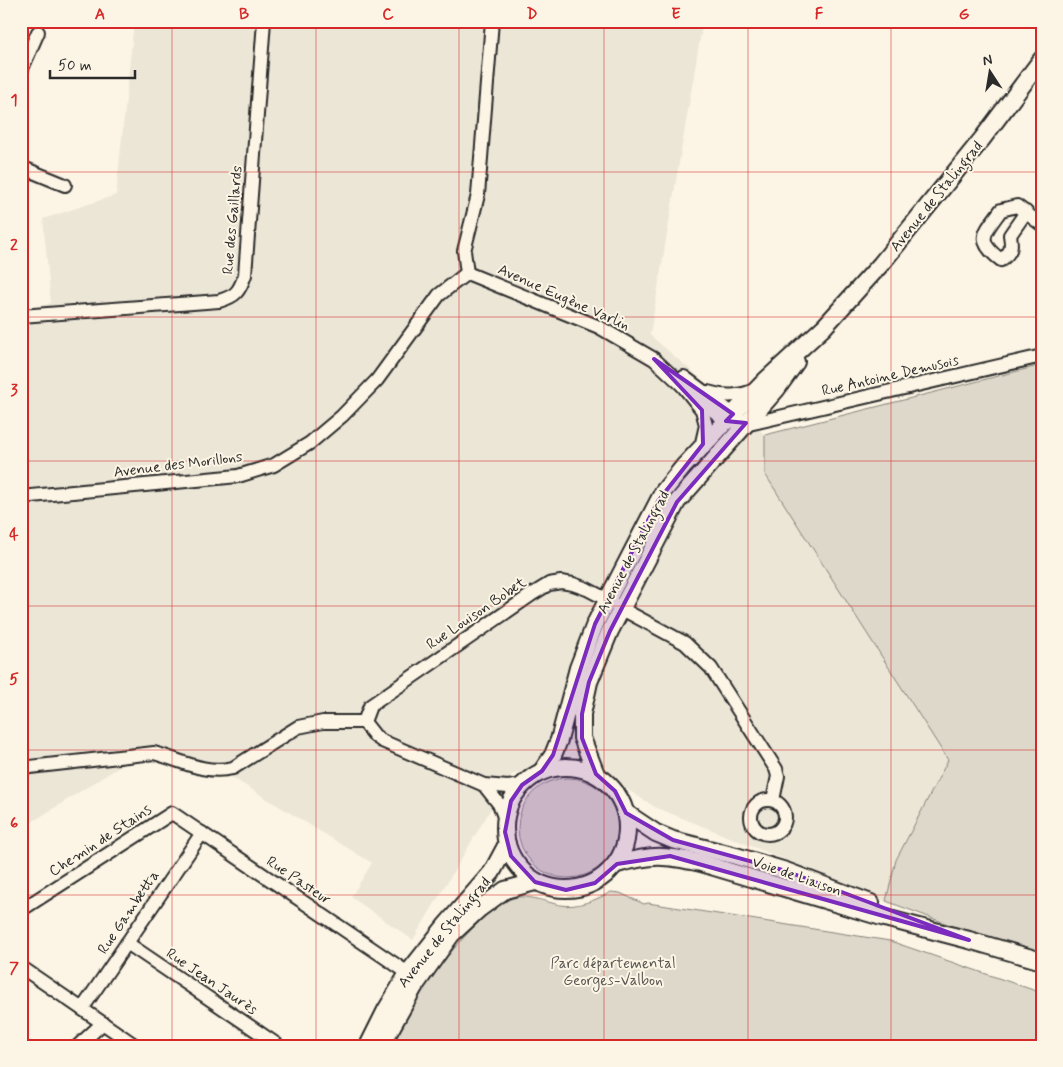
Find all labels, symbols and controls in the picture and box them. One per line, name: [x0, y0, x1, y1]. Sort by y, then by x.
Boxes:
text: A: [95, 4, 105, 25]
text: B: [239, 4, 249, 25]
text: C: [382, 4, 394, 25]
text: D: [526, 4, 538, 25]
text: E: [671, 4, 681, 25]
text: F: [815, 4, 824, 25]
text: G: [959, 4, 970, 25]
scale bar: [50, 48, 135, 80]
north arrow: [966, 48, 1016, 98]
text: N: [981, 50, 994, 70]
text: 50 m: [58, 56, 92, 76]
text: 1: [10, 90, 18, 111]
street label: Avenue de Stalingrad: [886, 137, 989, 257]
street label: Rue des Gaillards: [218, 165, 248, 275]
text: 2: [10, 235, 18, 256]
street label: Avenue Eugène Varlin: [495, 260, 633, 336]
street label: Rue Antoine Demusois: [820, 350, 961, 401]
text: 3: [10, 380, 18, 401]
street label: Avenue des Morillons: [113, 447, 244, 483]
street label: Avenue de Stalingrad: [593, 487, 676, 618]
text: 4: [9, 524, 19, 545]
street label: Rue Louison Bobet: [423, 573, 531, 655]
text: 5: [9, 669, 19, 690]
street label: Chemin de Stains: [45, 800, 156, 882]
text: 6: [10, 813, 18, 834]
street label: Rue Pasteur: [262, 852, 335, 910]
street label: Voie de Liaison: [749, 852, 844, 902]
street label: Rue Gambetta: [93, 867, 164, 958]
street label: Avenue de Stalingrad: [394, 873, 497, 993]
street label: Rue Jean Jaurès: [162, 944, 261, 1020]
park label: Parc départemental Georges-Valbon: [550, 954, 676, 992]
text: 7: [9, 958, 19, 979]

